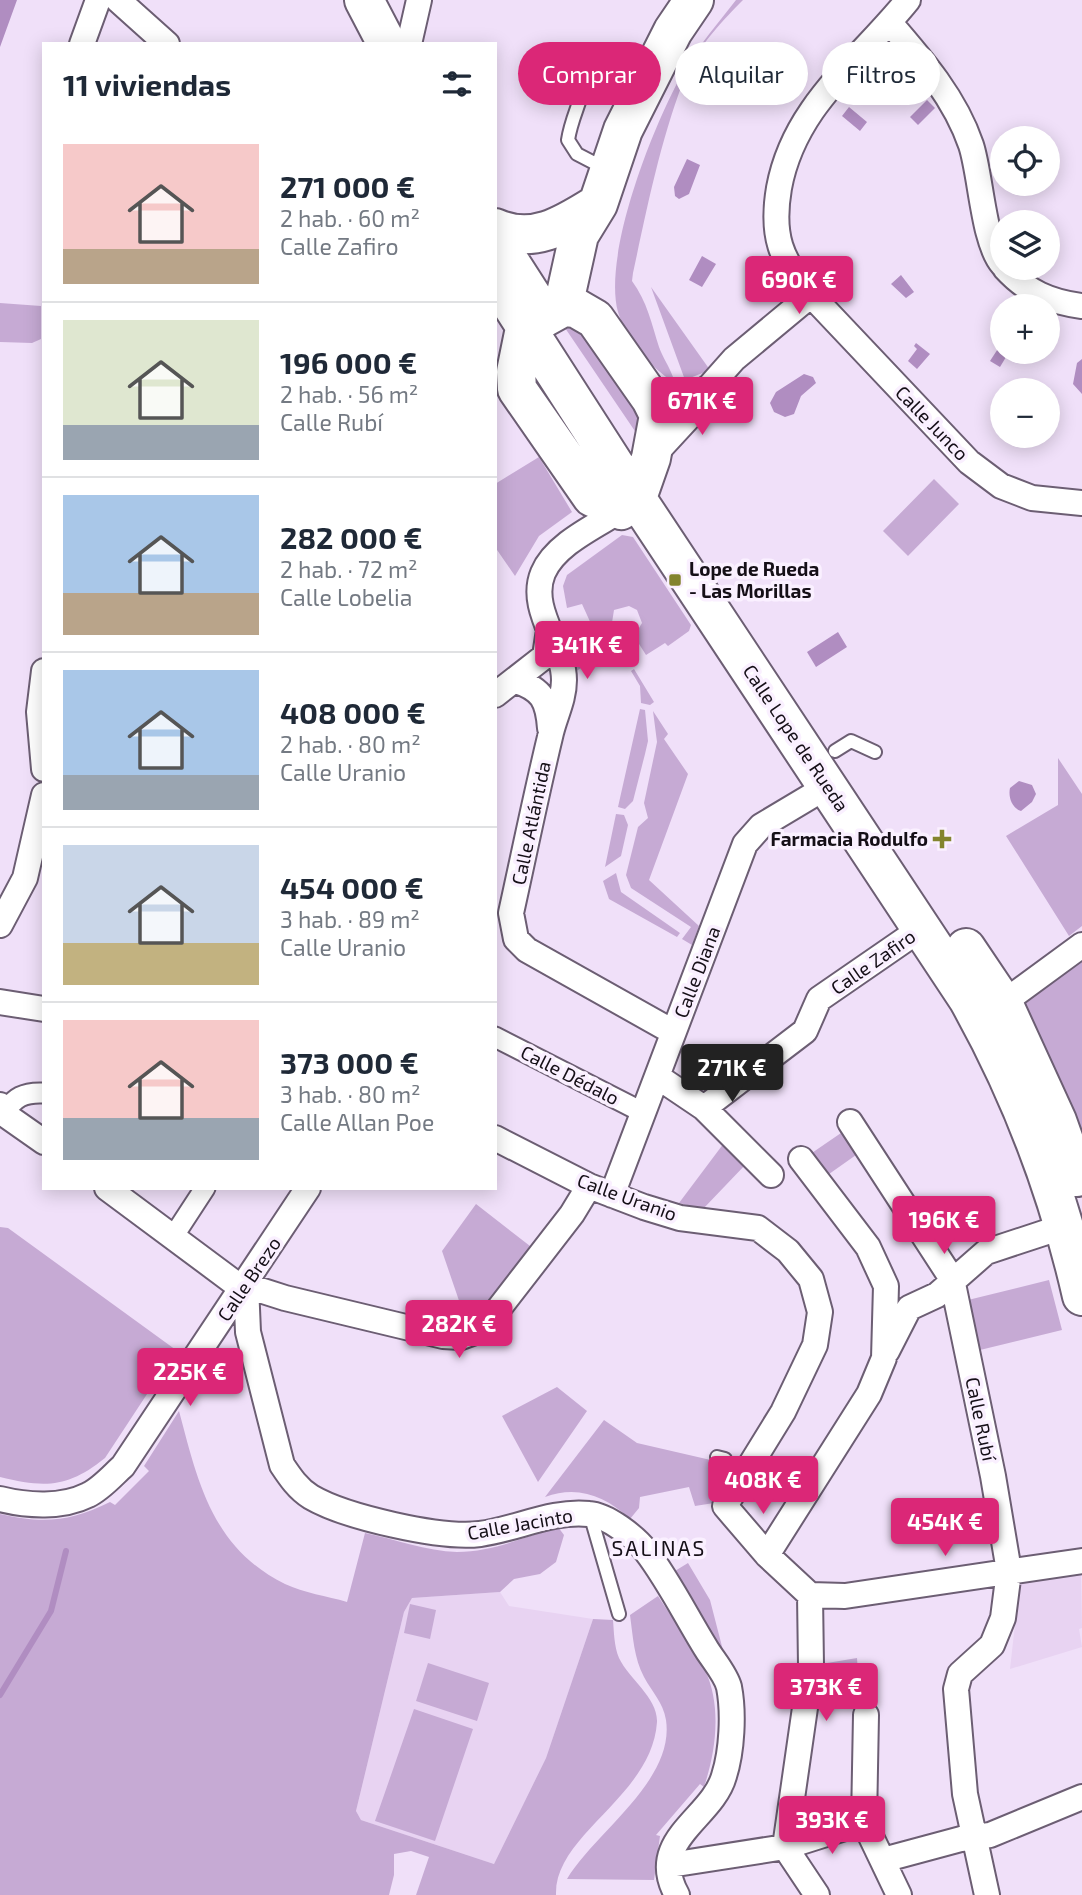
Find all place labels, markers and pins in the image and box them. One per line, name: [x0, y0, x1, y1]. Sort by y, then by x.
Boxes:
pin: 690K €: [742, 256, 856, 316]
pin: 671K €: [645, 378, 759, 437]
place label: Lope de Rueda - Las Morillas: [689, 557, 819, 602]
marker: Lope de Rueda - Las Morillas: [667, 572, 683, 588]
pin: 341K €: [530, 622, 644, 681]
place label: Farmacia Rodulfo: [771, 827, 928, 850]
marker: Farmacia Rodulfo: [934, 831, 950, 847]
pin: 271K €: [675, 1044, 789, 1104]
pin: 196K €: [887, 1196, 1001, 1256]
pin: 282K €: [402, 1300, 516, 1360]
pin: 225K €: [133, 1348, 247, 1408]
pin: 408K €: [706, 1456, 820, 1516]
pin: 454K €: [888, 1498, 1002, 1558]
pin: 373K €: [769, 1664, 883, 1723]
pin: 393K €: [775, 1797, 889, 1856]

